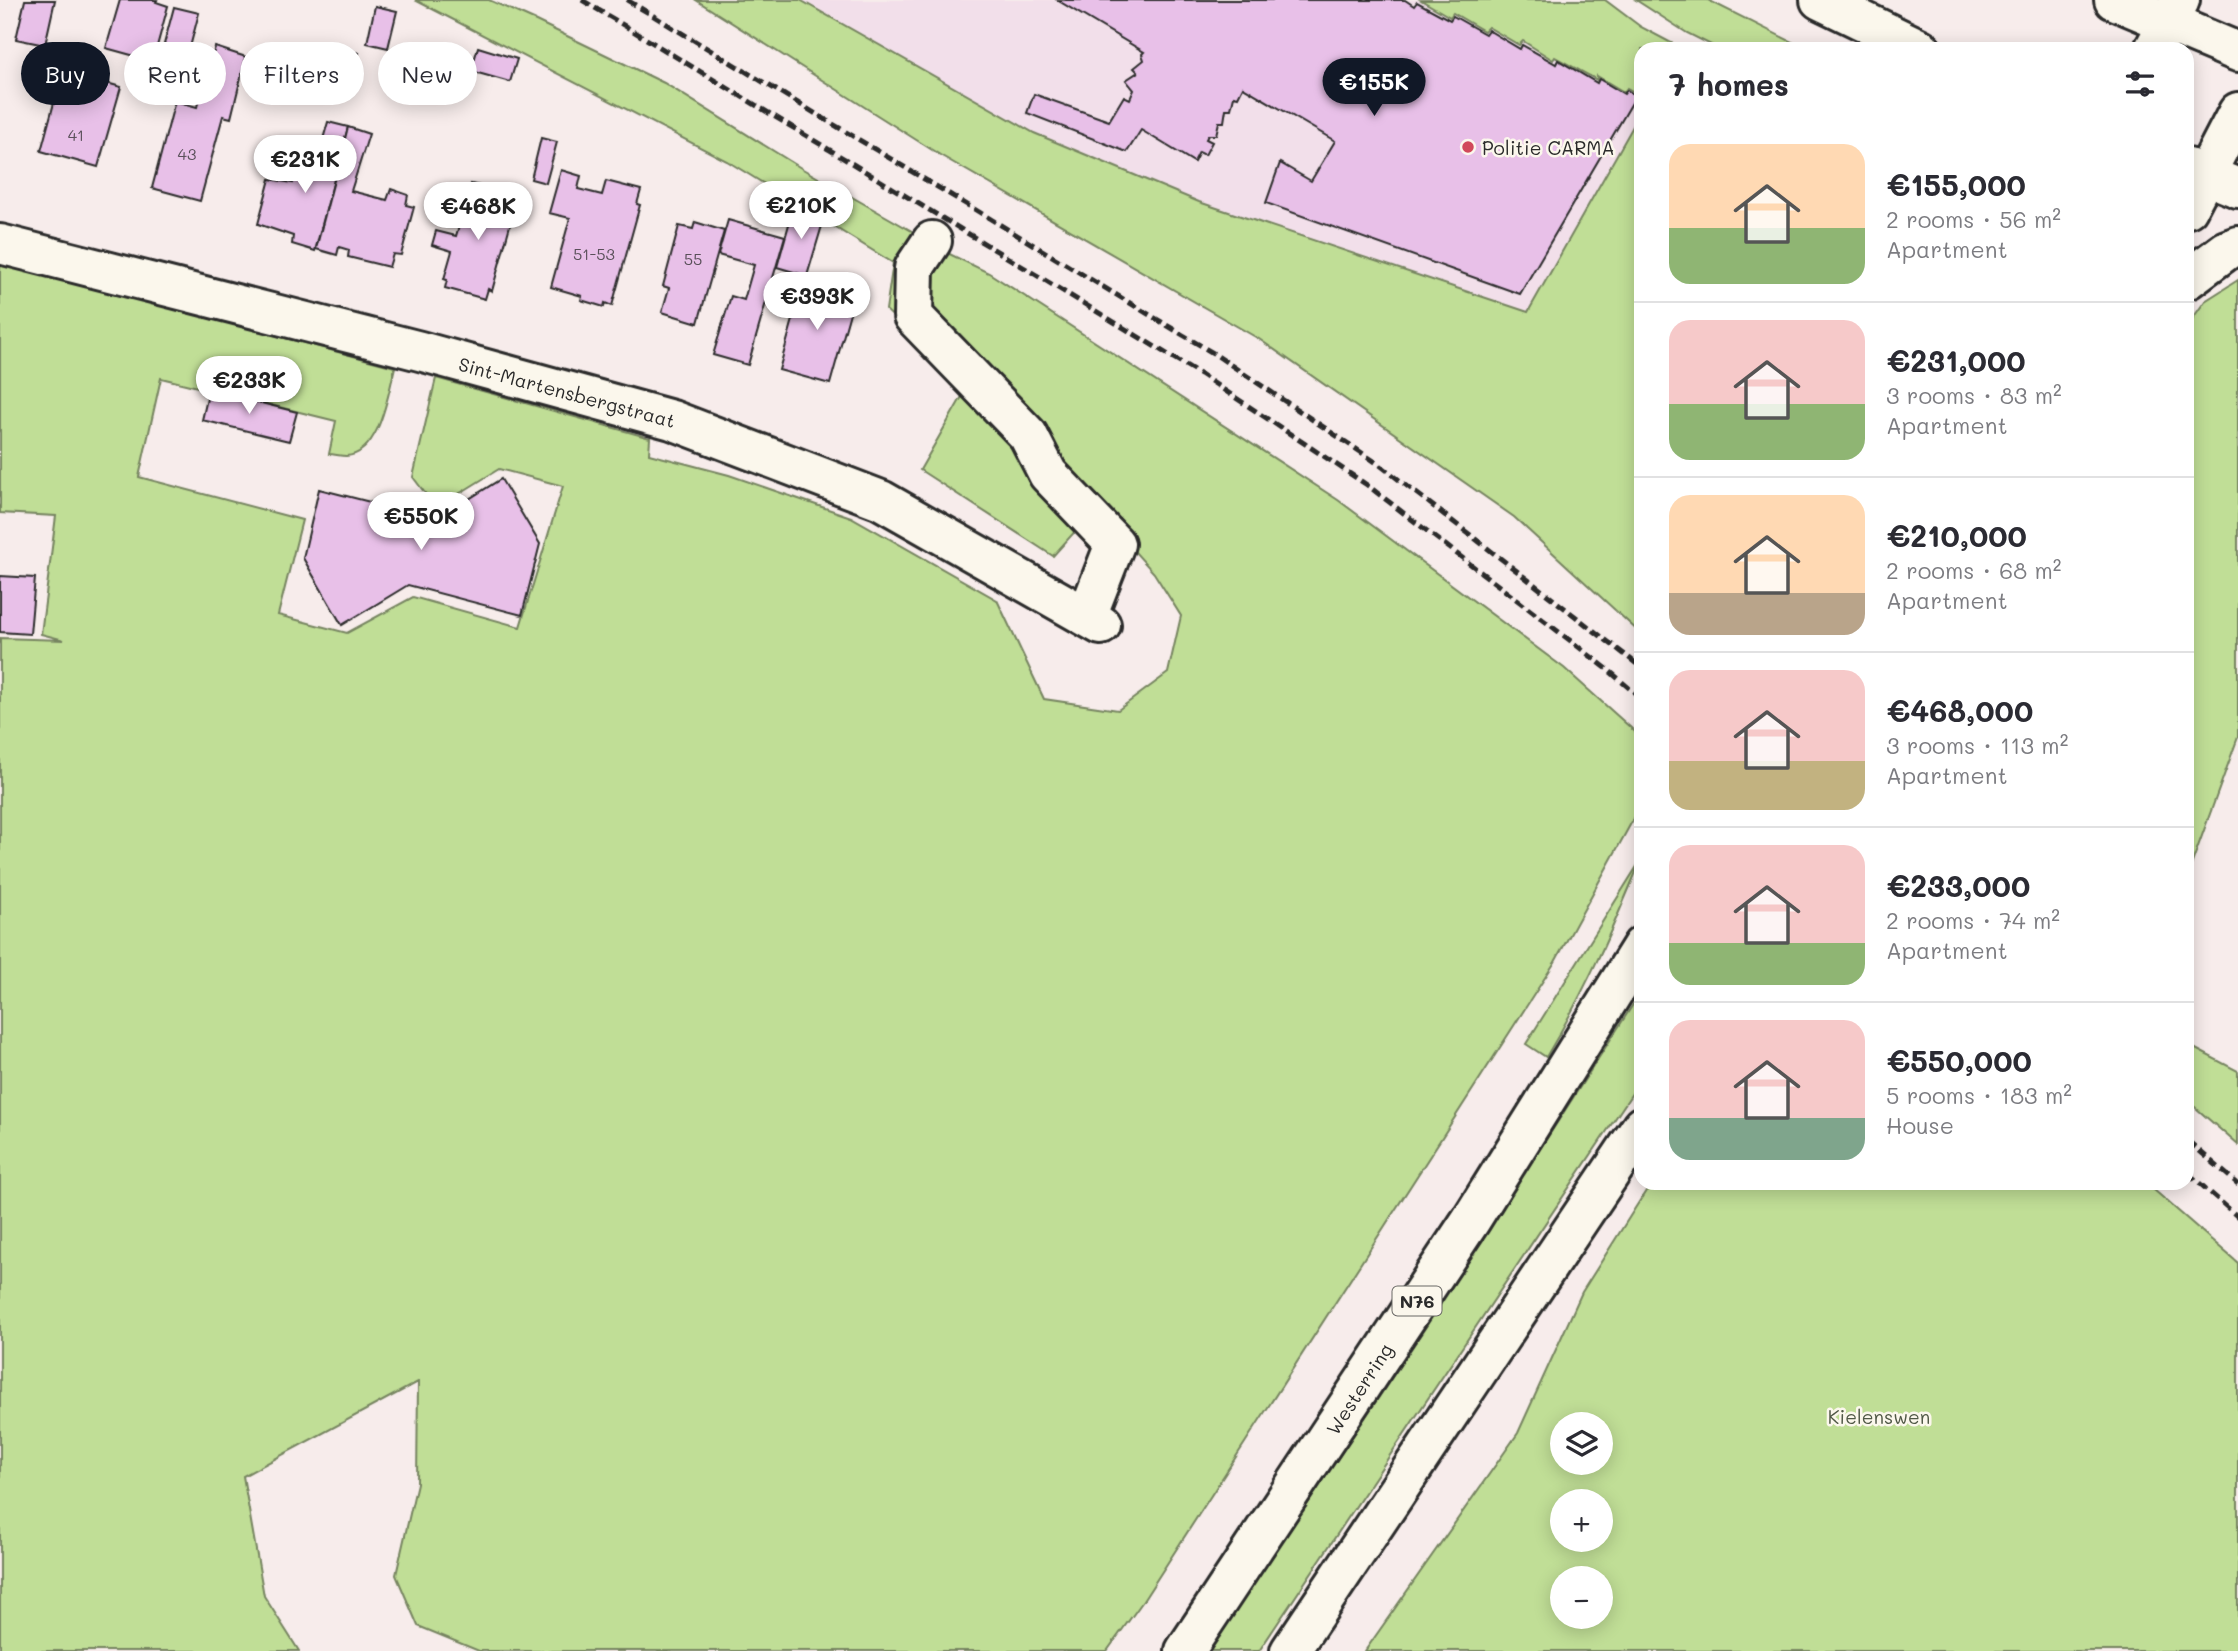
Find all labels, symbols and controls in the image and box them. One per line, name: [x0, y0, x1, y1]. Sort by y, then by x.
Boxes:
chip: Buy: [21, 42, 110, 105]
chip: Rent: [124, 42, 226, 105]
chip: Filters: [240, 42, 364, 105]
chip: New: [378, 42, 477, 105]
pin: €155K: [1325, 58, 1423, 118]
text: 7 homes: [1669, 64, 1789, 104]
icon: filters: [2121, 65, 2159, 103]
text: €155K: [1339, 66, 1409, 96]
house number: 41: [68, 124, 84, 145]
place label: Politie CARMA: [1482, 135, 1615, 160]
pin: €231K: [256, 136, 354, 195]
marker: Politie CARMA: [1460, 139, 1476, 155]
house number: 43: [178, 143, 196, 164]
text: €231K: [270, 143, 340, 173]
text: €155,000: [1886, 164, 2026, 204]
icon: home: [1725, 172, 1809, 256]
pin: €468K: [429, 182, 527, 242]
pin: €210K: [752, 182, 850, 241]
text: €210K: [765, 189, 837, 219]
text: €468K: [440, 190, 516, 220]
text: 2 rooms · 56 m²: [1886, 204, 2061, 234]
text: Apartment: [1886, 234, 2008, 264]
house number: 51-53: [573, 243, 615, 264]
house number: 55: [684, 248, 702, 269]
pin: €393K: [768, 272, 866, 332]
text: €393K: [779, 280, 855, 310]
text: €231,000: [1886, 340, 2025, 380]
icon: home: [1725, 348, 1809, 432]
street label: Sint-Martensbergstraat: [456, 351, 678, 433]
pin: €233K: [200, 356, 298, 416]
text: €233K: [212, 364, 286, 394]
text: 3 rooms · 83 m²: [1886, 380, 2062, 410]
text: Apartment: [1886, 410, 2008, 440]
pin: €550K: [372, 492, 470, 552]
text: €550K: [383, 500, 459, 530]
text: €210,000: [1886, 515, 2027, 555]
icon: home: [1725, 523, 1809, 607]
text: 2 rooms · 68 m²: [1886, 555, 2061, 585]
text: Apartment: [1886, 585, 2008, 615]
text: €468,000: [1886, 690, 2033, 730]
icon: home: [1725, 698, 1809, 782]
text: 3 rooms · 113 m²: [1886, 730, 2068, 760]
text: Apartment: [1886, 760, 2008, 790]
text: €233,000: [1886, 865, 2030, 905]
icon: home: [1725, 873, 1809, 957]
text: 2 rooms · 74 m²: [1886, 905, 2060, 935]
text: Apartment: [1886, 935, 2008, 965]
text: €550,000: [1886, 1040, 2032, 1080]
icon: home: [1725, 1048, 1809, 1132]
text: 5 rooms · 183 m²: [1886, 1080, 2072, 1110]
text: House: [1886, 1110, 1954, 1140]
road number: N76: [1392, 1286, 1442, 1316]
street label: Westerring: [1320, 1338, 1398, 1440]
park label: Kielenswen: [1828, 1404, 1930, 1429]
map controls: [1550, 1412, 1613, 1629]
button: layers: [1550, 1412, 1613, 1475]
button: +: [1550, 1489, 1613, 1552]
button: −: [1550, 1566, 1613, 1629]

